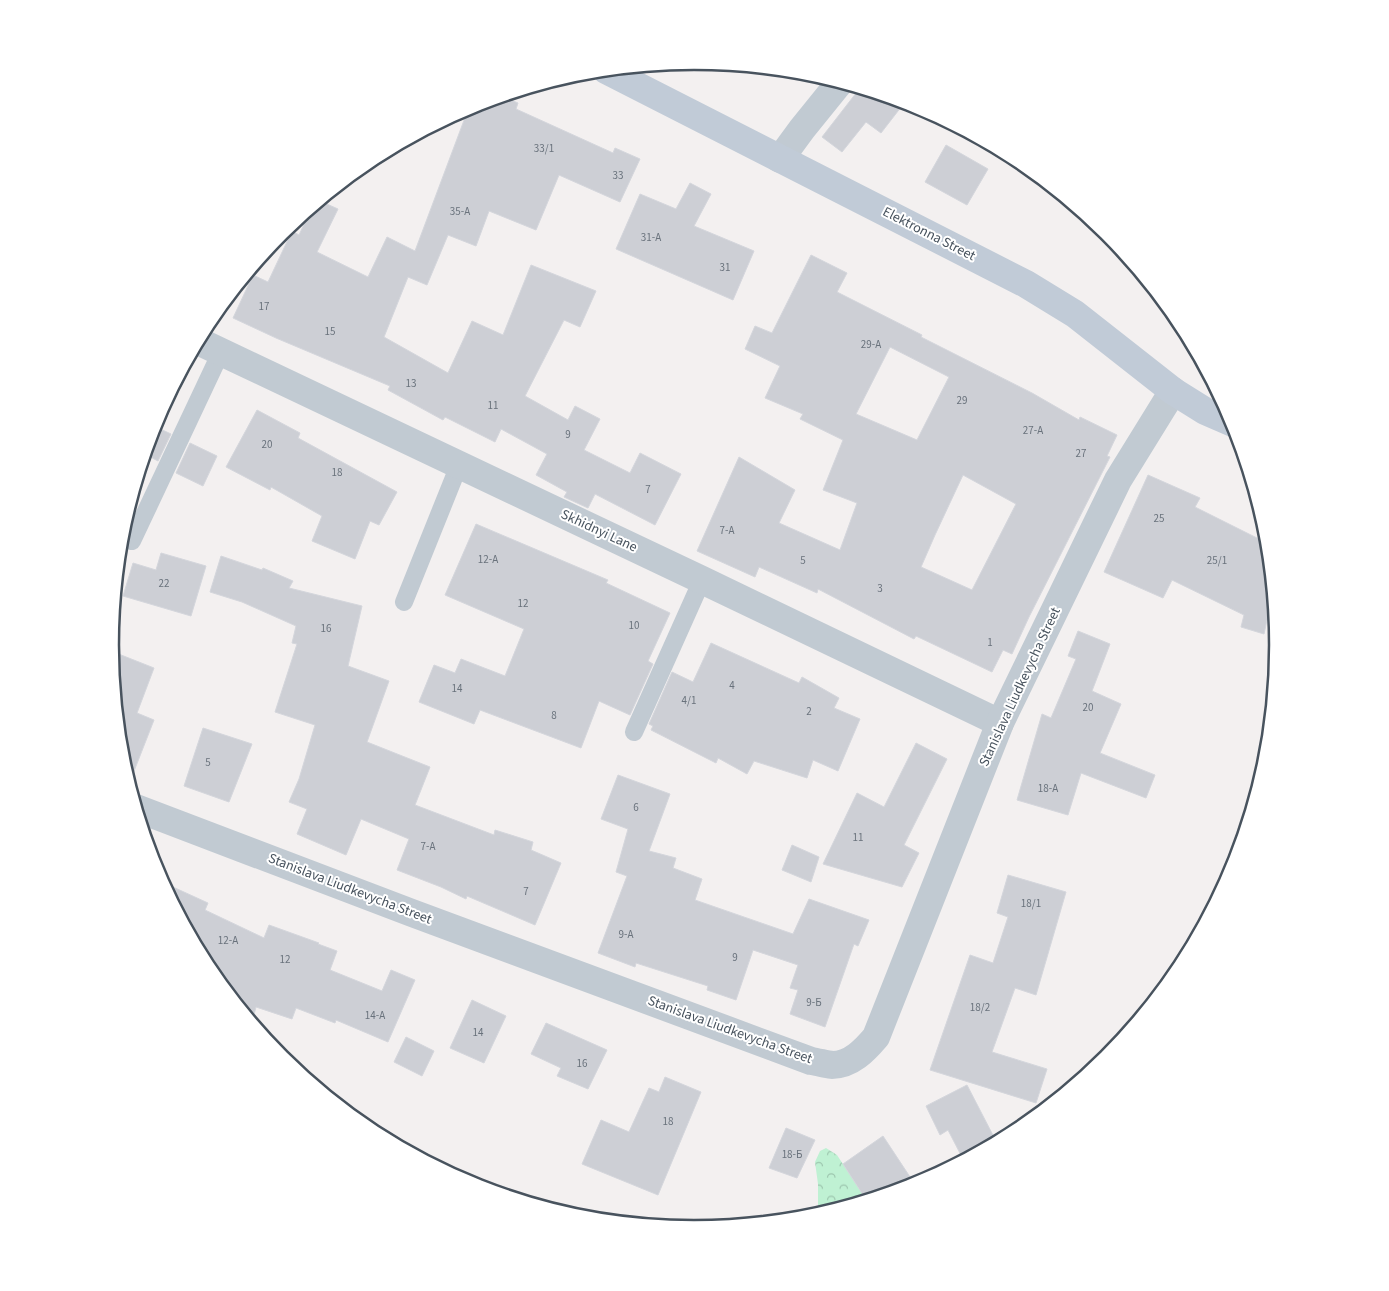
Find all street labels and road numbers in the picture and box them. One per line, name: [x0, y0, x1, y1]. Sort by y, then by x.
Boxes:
street label: Elektronna Street: [879, 202, 979, 266]
street label: Skhidnyi Lane: [558, 505, 640, 557]
street label: Stanislava Liudkevycha Street: [974, 604, 1066, 770]
street label: Stanislava Liudkevycha Street: [265, 849, 435, 930]
street label: Stanislava Liudkevycha Street: [645, 991, 815, 1069]

